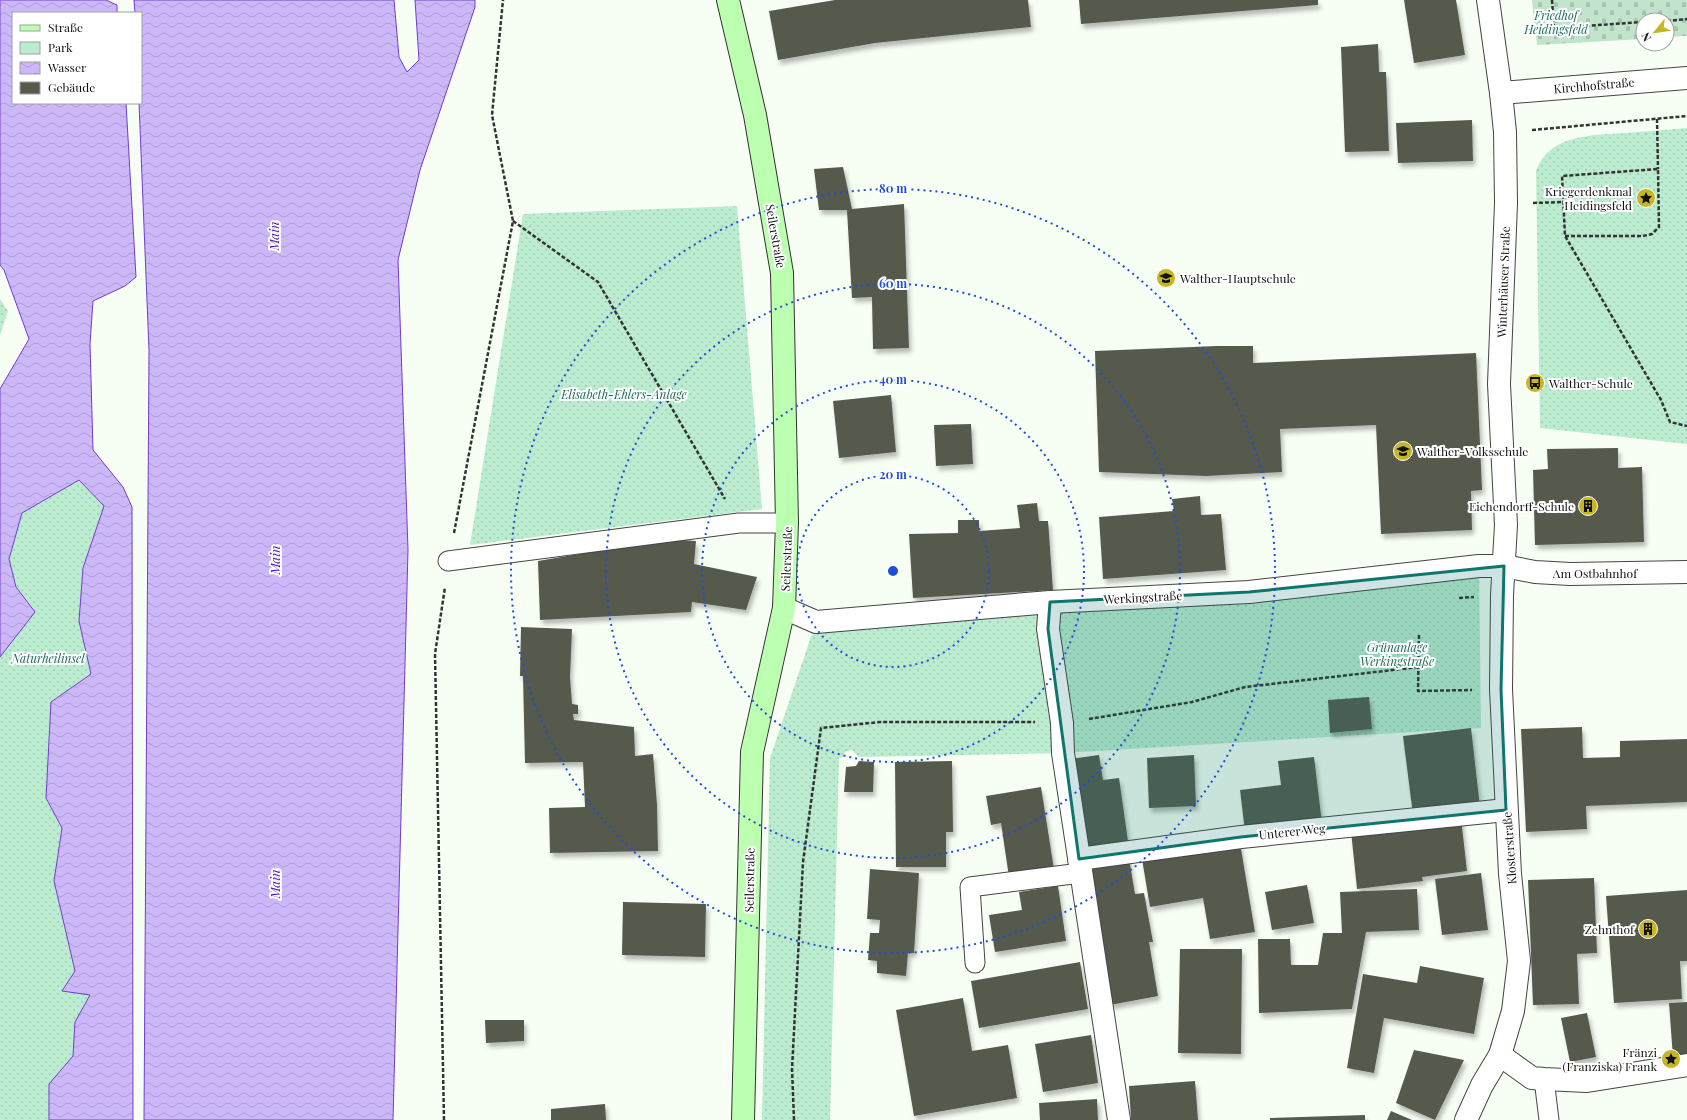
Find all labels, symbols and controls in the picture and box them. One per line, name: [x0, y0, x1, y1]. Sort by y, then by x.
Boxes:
park label: Friedhof Heidingsfeld: [1523, 7, 1588, 37]
legend: [12, 12, 142, 104]
north arrow: [1635, 12, 1675, 52]
text: Straße: [48, 19, 83, 35]
text: N: [1637, 30, 1654, 44]
text: Park: [48, 39, 73, 55]
text: Wasser: [47, 59, 87, 75]
street label: Kirchhofstraße: [1553, 74, 1635, 96]
text: Gebäude: [48, 79, 95, 95]
text: 80 m: [879, 180, 907, 196]
place label: Kriegerdenkmal Heidingsfeld: [1545, 183, 1633, 213]
place icon: Kriegerdenkmal Heidingsfeld: [1635, 187, 1657, 209]
street label: Seilerstraße: [762, 203, 790, 269]
water label: Main: [265, 221, 282, 252]
street label: Winterhäuser Straße: [1493, 226, 1513, 339]
school or university icon: Walther-Hauptschule: [1155, 267, 1177, 289]
place label: Walther-Hauptschule: [1179, 270, 1296, 286]
text: 60 m: [879, 275, 907, 291]
text: 40 m: [879, 371, 907, 387]
bus stop icon: Walther-Schule: [1524, 372, 1546, 394]
place label: Walther-Schule: [1548, 375, 1633, 391]
park label: Elisabeth-Ehlers-Anlage: [560, 386, 687, 402]
school or university icon: Walther-Volksschule: [1392, 440, 1414, 462]
place label: Walther-Volksschule: [1416, 443, 1528, 459]
text: 20 m: [879, 466, 907, 482]
building icon: Eichendorff-Schule: [1577, 495, 1599, 517]
place label: Eichendorff-Schule: [1469, 498, 1574, 514]
street label: Seilerstraße: [777, 526, 795, 592]
water label: Main: [266, 545, 283, 576]
centre of rings: [886, 564, 900, 578]
street label: Am Ostbahnhof: [1552, 565, 1638, 581]
street label: Werkingstraße: [1102, 587, 1183, 607]
park label: Grünanlage Werkingstraße: [1360, 639, 1434, 669]
park label: Naturheilinsel: [10, 650, 85, 666]
street label: Klosterstraße: [1498, 811, 1520, 885]
street label: Unterer Weg: [1258, 819, 1327, 842]
street label: Seilerstraße: [740, 847, 758, 913]
water label: Main: [266, 869, 283, 900]
building icon: Zehnthof: [1637, 918, 1659, 940]
place label: Zehnthof: [1585, 921, 1635, 937]
place label: Fränzi (Franziska) Frank: [1562, 1044, 1657, 1074]
place icon: Fränzi (Franziska) Frank: [1660, 1048, 1682, 1070]

